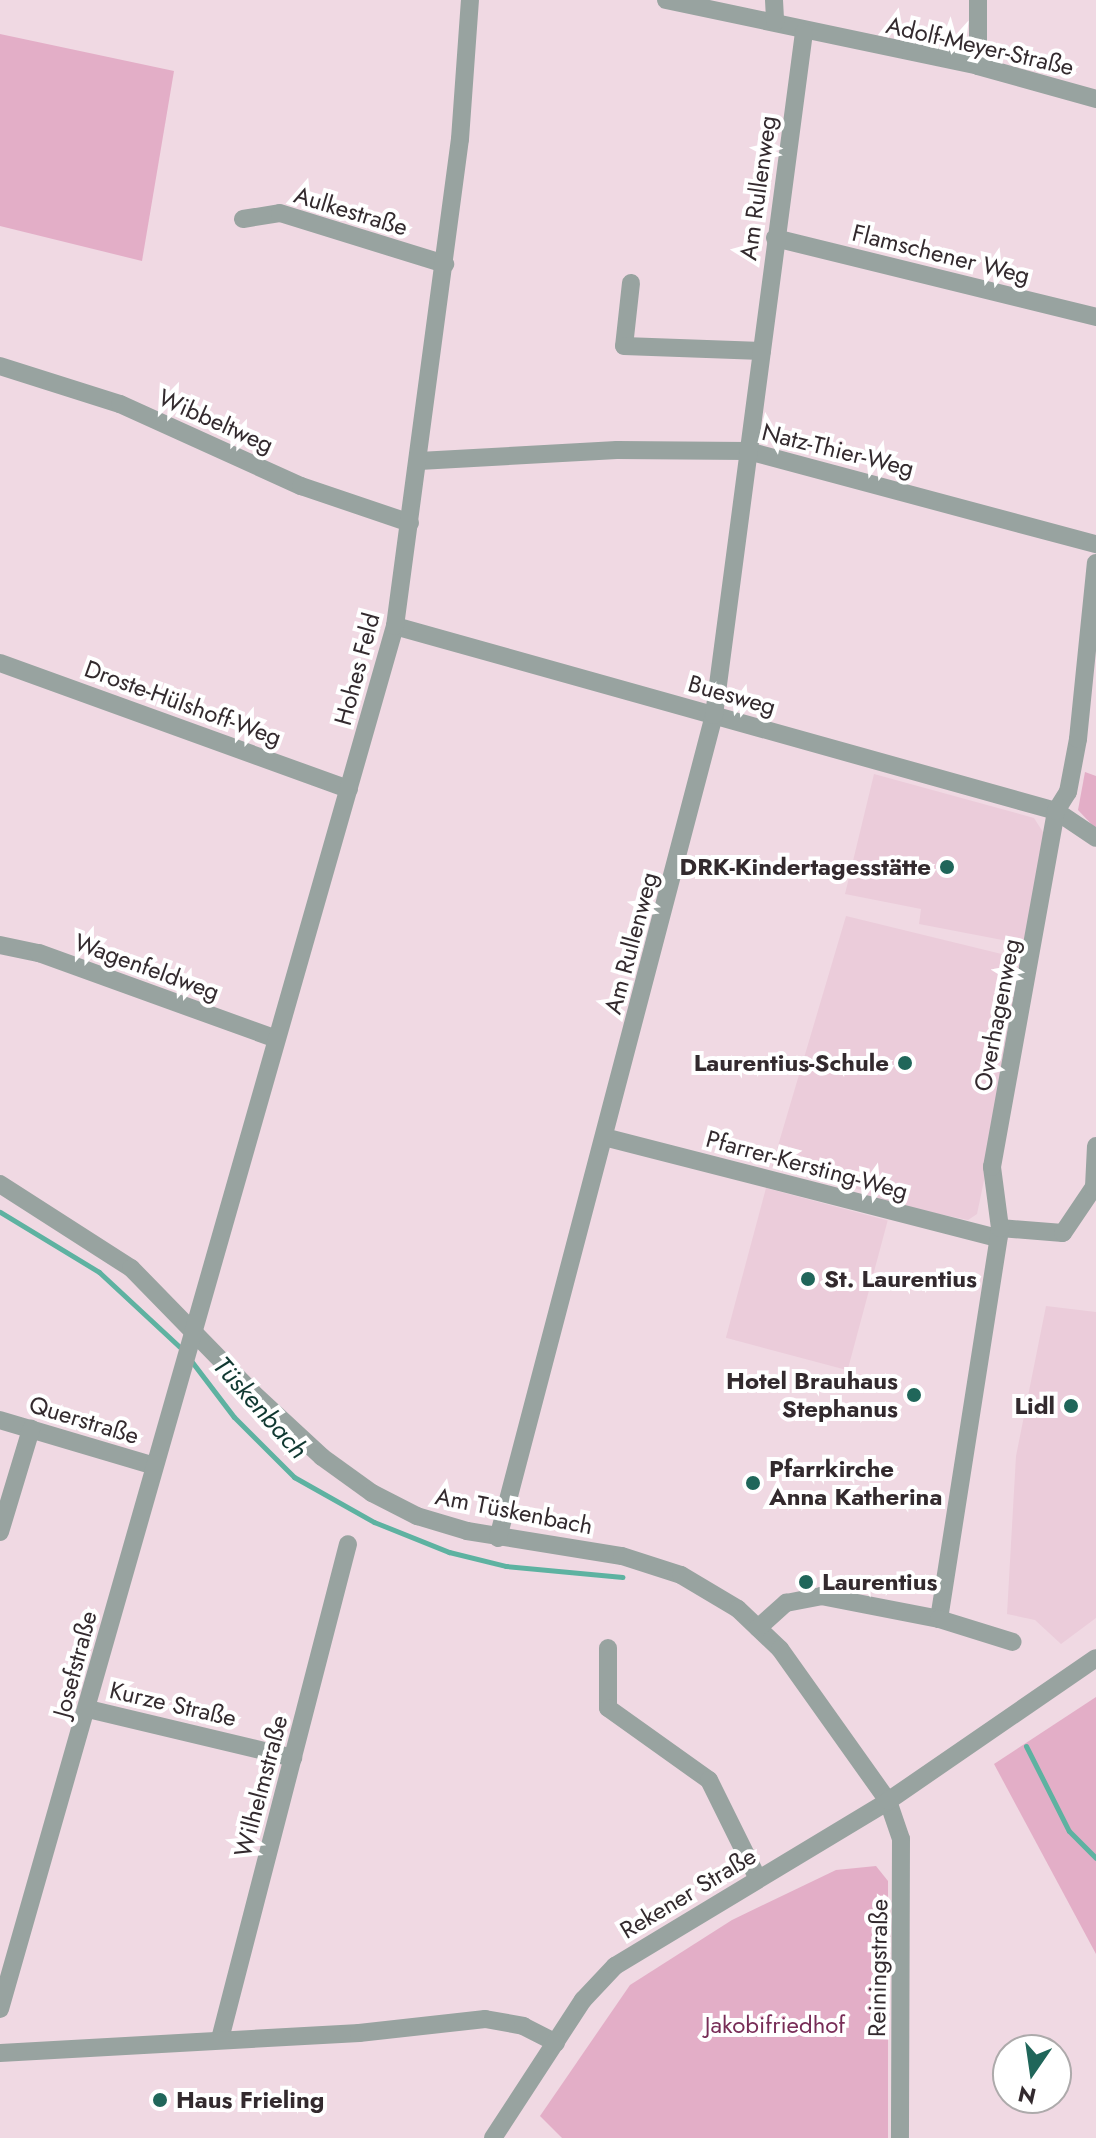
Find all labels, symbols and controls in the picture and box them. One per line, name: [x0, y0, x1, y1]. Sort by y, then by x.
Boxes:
street label: Adolf-Meyer-Straße: [883, 10, 1077, 82]
street label: Am Rullenweg: [734, 114, 782, 262]
street label: Aulkestraße: [291, 180, 411, 242]
street label: Flamschener Weg: [849, 218, 1033, 290]
street label: Wibbeltweg: [154, 383, 278, 459]
street label: Natz-Thier-Weg: [759, 417, 917, 483]
street label: Hohes Feld: [328, 610, 386, 728]
street label: Droste-Hülshoff-Weg: [81, 654, 285, 752]
street label: Buesweg: [685, 669, 779, 721]
place label: DRK-Kindertagesstätte: [680, 853, 931, 881]
marker: DRK-Kindertagesstätte: [938, 858, 956, 876]
street label: Am Rullenweg: [598, 869, 664, 1017]
street label: Wagenfeldweg: [71, 927, 223, 1007]
street label: Overhagenweg: [968, 936, 1026, 1094]
place label: Laurentius-Schule: [694, 1049, 889, 1077]
marker: Laurentius-Schule: [896, 1054, 914, 1072]
street label: Pfarrer-Kersting-Weg: [703, 1124, 911, 1206]
place label: St. Laurentius: [824, 1265, 977, 1293]
marker: St. Laurentius: [799, 1270, 817, 1288]
water label: Tüskenbach: [206, 1351, 314, 1465]
place label: Hotel Brauhaus Stephanus: [726, 1367, 898, 1423]
marker: Hotel Brauhaus Stephanus: [905, 1386, 923, 1404]
street label: Querstraße: [26, 1390, 142, 1450]
place label: Lidl: [1014, 1392, 1055, 1420]
marker: Lidl: [1062, 1397, 1080, 1415]
place label: Pfarrkirche Anna Katherina: [769, 1455, 942, 1511]
marker: Pfarrkirche Anna Katherina: [744, 1474, 762, 1492]
street label: Am Tüskenbach: [433, 1482, 595, 1540]
place label: Laurentius: [822, 1568, 937, 1596]
marker: Laurentius: [797, 1573, 815, 1591]
street label: Josefstraße: [47, 1608, 103, 1720]
street label: Kurze Straße: [107, 1675, 239, 1733]
street label: Wilhelmstraße: [228, 1712, 294, 1860]
street label: Rekener Straße: [615, 1841, 761, 1945]
street label: Reiningstraße: [862, 1899, 894, 2037]
park label: Jakobifriedhof: [705, 2011, 845, 2039]
north arrow: [992, 2034, 1072, 2114]
text: N: [1015, 2078, 1039, 2113]
place label: Haus Frieling: [176, 2086, 324, 2114]
marker: Haus Frieling: [151, 2091, 169, 2109]

